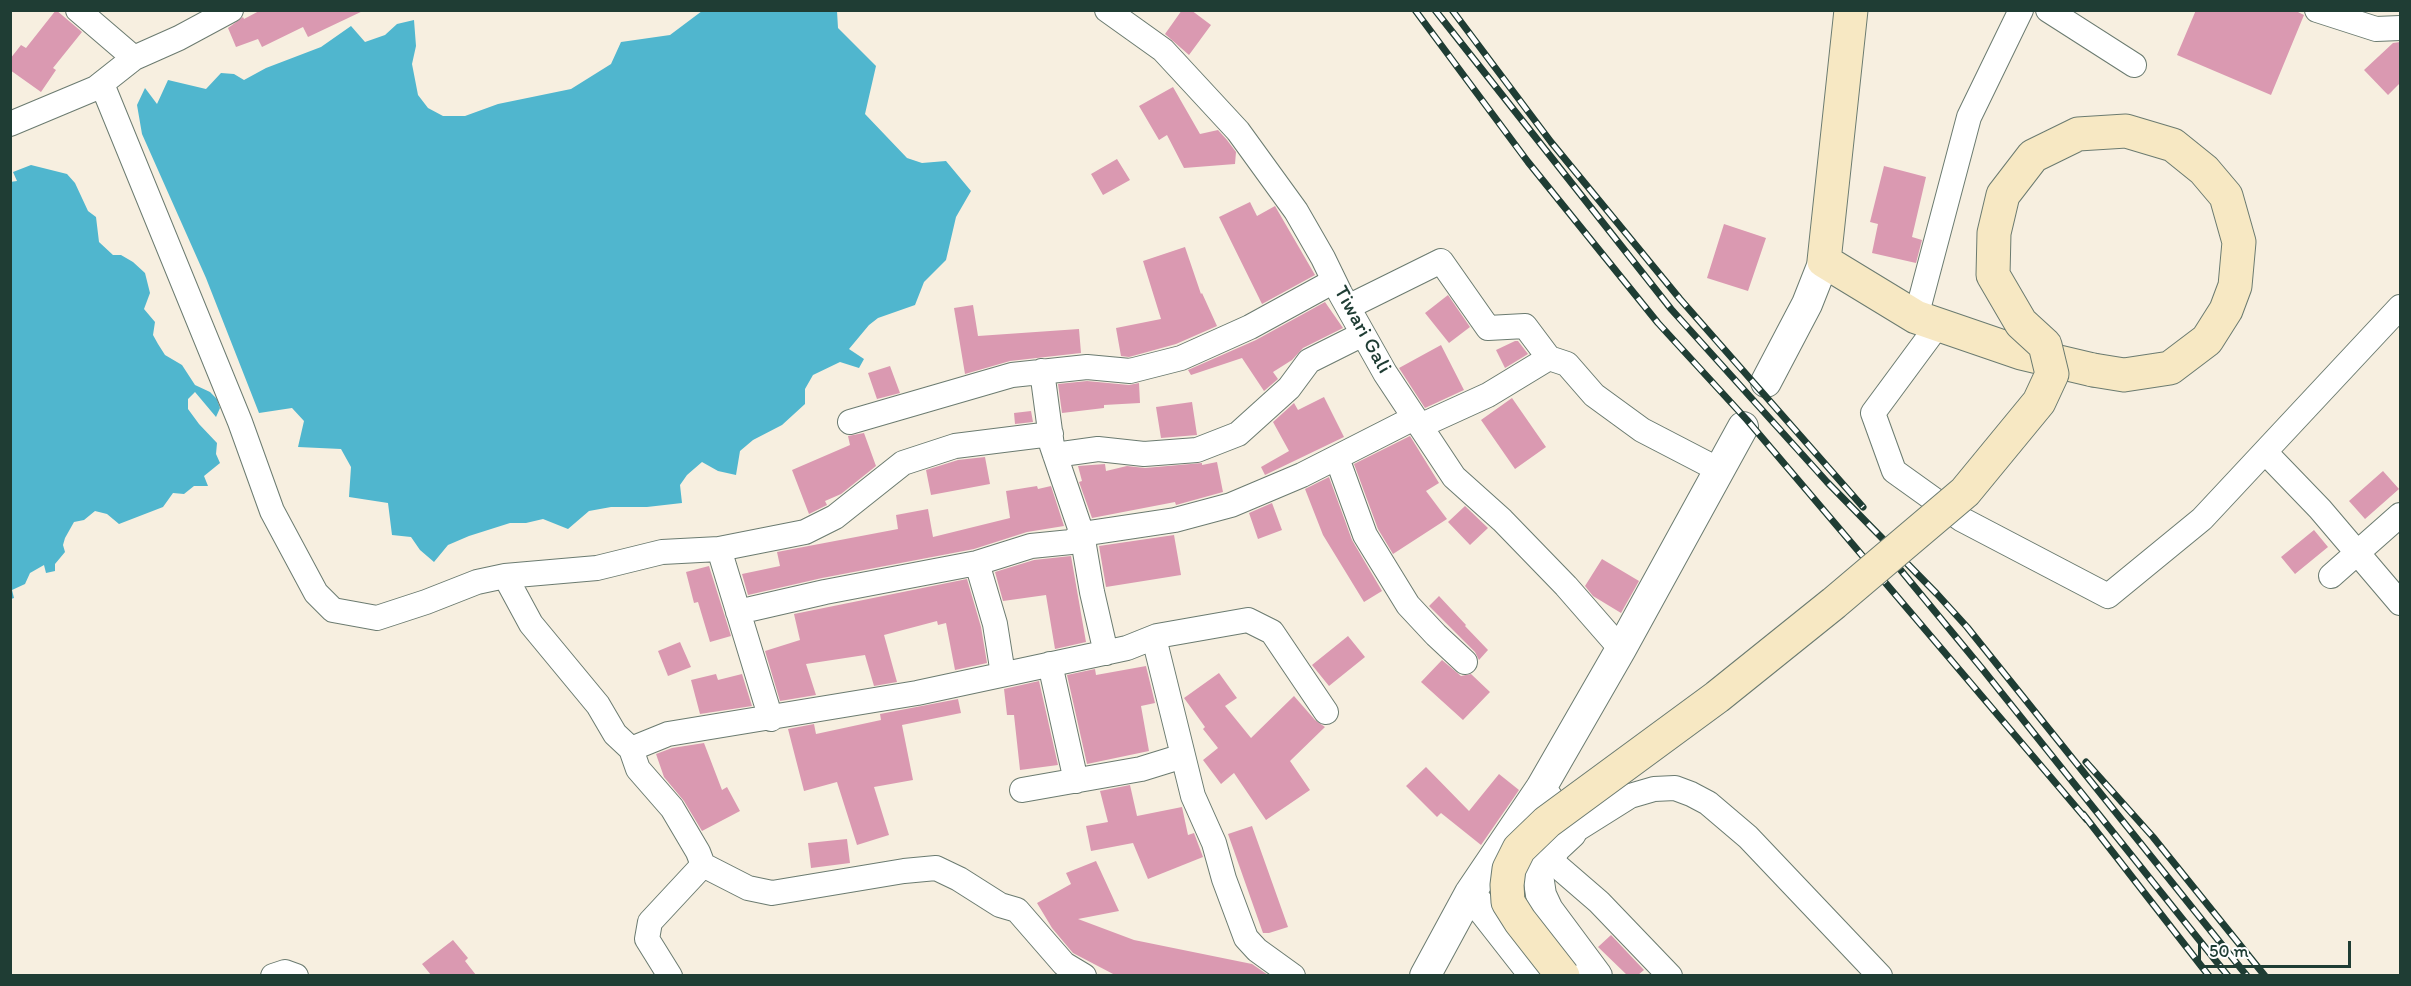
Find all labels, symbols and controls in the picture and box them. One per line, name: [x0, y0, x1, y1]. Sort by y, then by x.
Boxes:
street label: Tiwari Gali: [1328, 282, 1396, 378]
scale bar: [2201, 929, 2354, 967]
text: 50 m: [2209, 940, 2249, 962]

